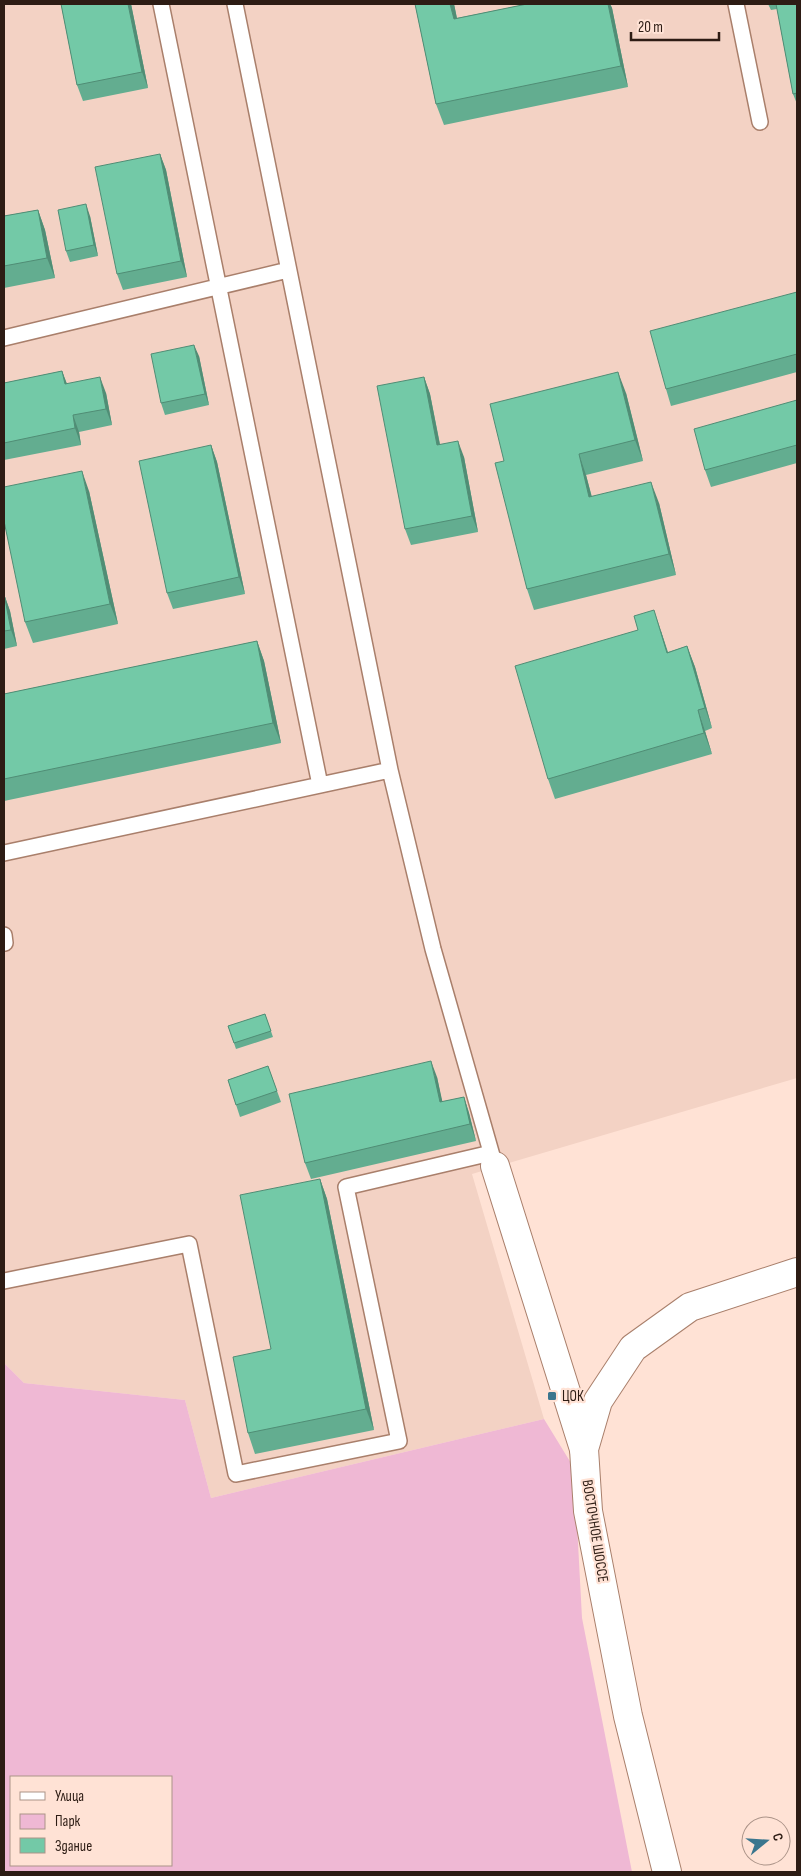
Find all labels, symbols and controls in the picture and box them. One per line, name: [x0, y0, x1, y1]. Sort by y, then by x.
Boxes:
scale bar: [631, 10, 718, 42]
text: 20 m: [638, 18, 663, 37]
place label: ЦОК: [562, 1387, 584, 1406]
marker: ЦОК: [546, 1390, 558, 1402]
street label: ВОСТОЧНОЕ ШОССЕ: [578, 1478, 612, 1584]
legend: [10, 1776, 172, 1866]
text: Улица: [55, 1787, 84, 1806]
text: Парк: [55, 1812, 81, 1831]
north arrow: [741, 1816, 791, 1866]
text: С: [769, 1831, 787, 1843]
text: Здание: [55, 1837, 92, 1856]

